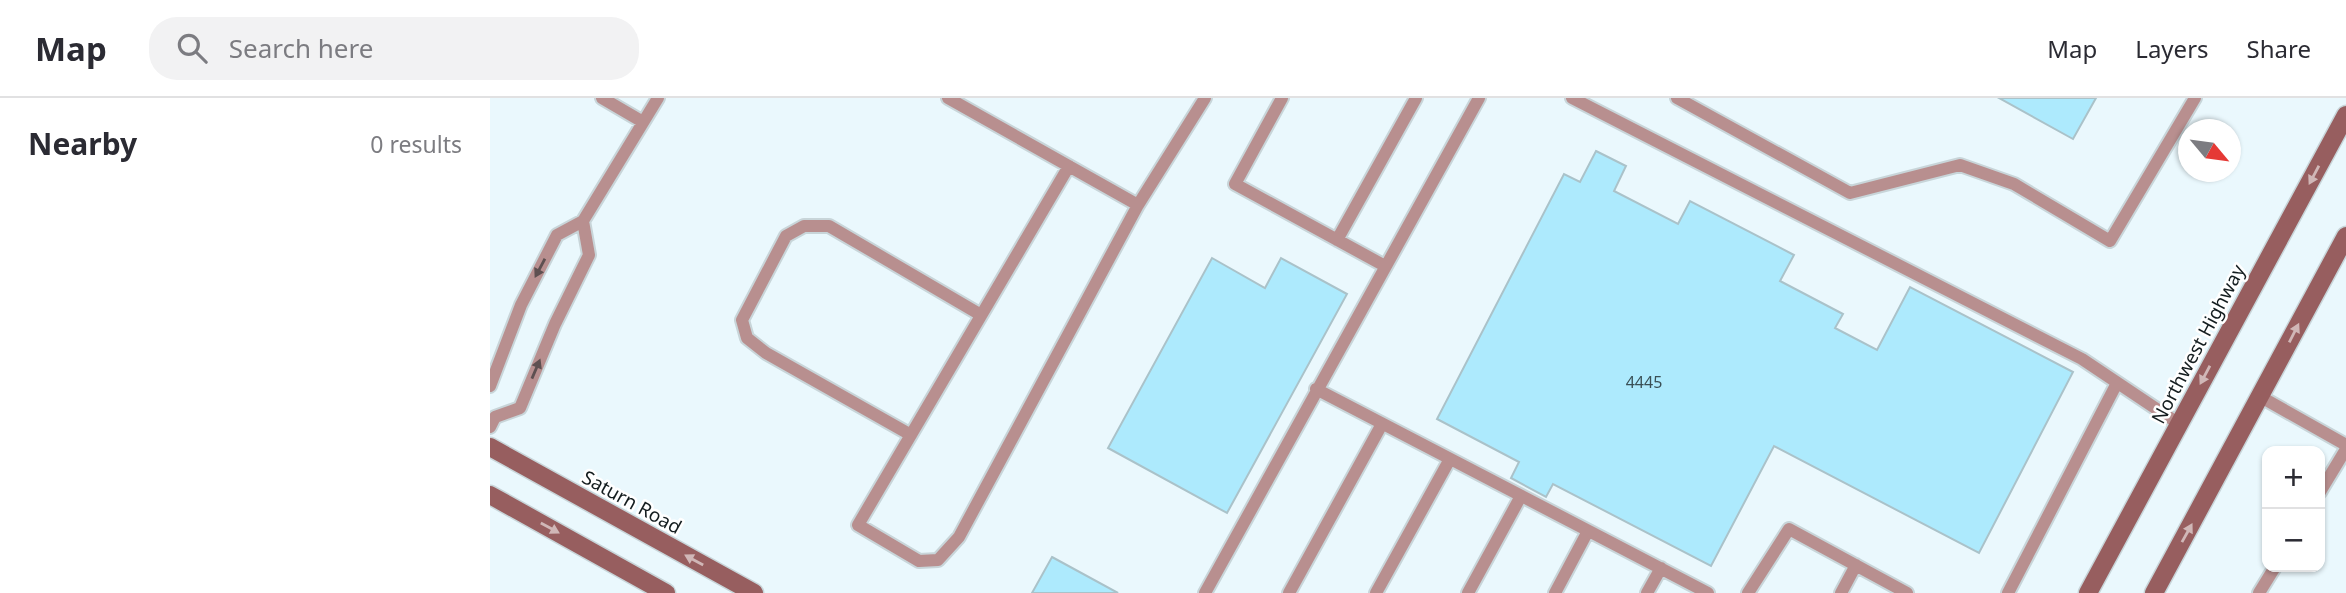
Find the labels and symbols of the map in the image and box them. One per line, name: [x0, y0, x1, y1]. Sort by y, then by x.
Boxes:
north arrow: [2178, 119, 2241, 182]
one-way arrow: [2308, 166, 2320, 186]
one-way arrow: [534, 259, 546, 279]
street label: Northwest Highway: [2145, 260, 2251, 428]
one-way arrow: [2289, 323, 2300, 343]
one-way arrow: [531, 359, 542, 380]
one-way arrow: [2200, 366, 2212, 386]
house number: 4445: [1626, 371, 1662, 393]
street label: Saturn Road: [578, 464, 686, 540]
one-way arrow: [540, 522, 559, 534]
one-way arrow: [2181, 523, 2192, 543]
one-way arrow: [685, 554, 704, 566]

